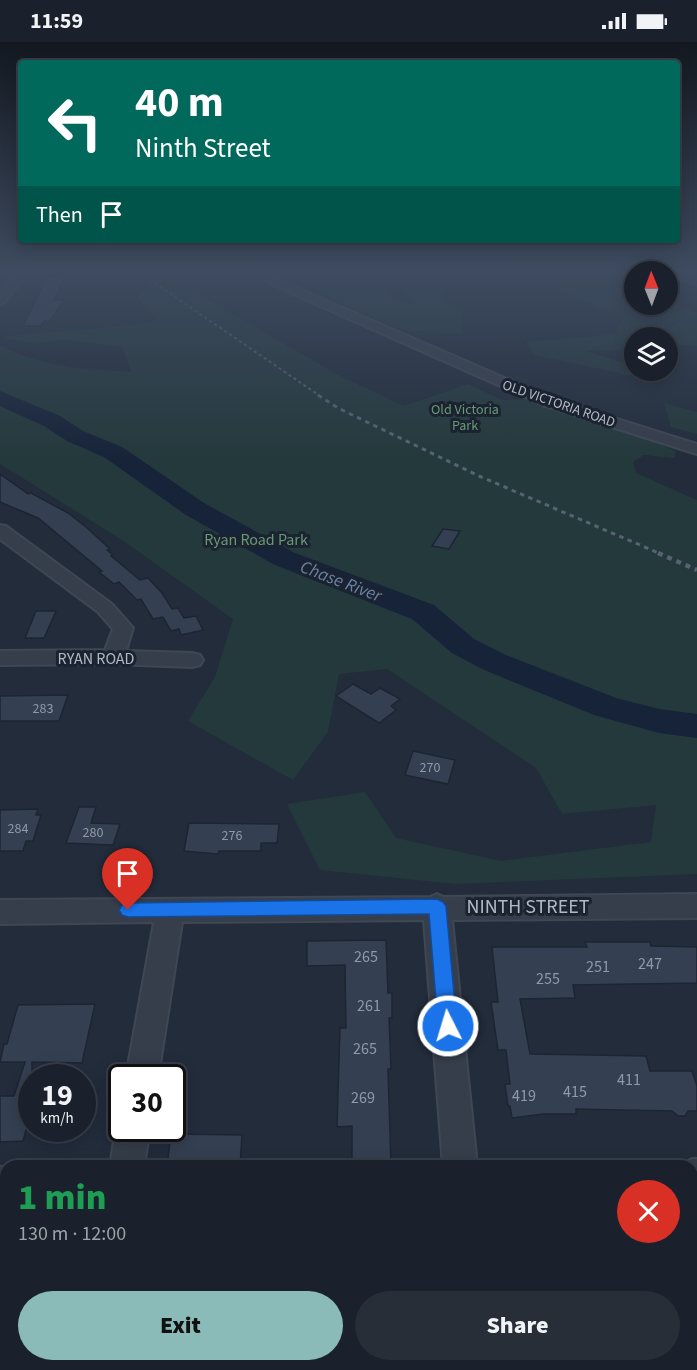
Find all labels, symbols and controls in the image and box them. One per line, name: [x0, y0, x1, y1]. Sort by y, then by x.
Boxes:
text: 11:59: [30, 5, 83, 37]
text: 40 m: [135, 73, 224, 133]
icon: left: [36, 84, 114, 162]
text: Ninth Street: [135, 129, 271, 168]
icon: arrive: [95, 198, 128, 231]
text: Then: [36, 199, 83, 231]
north arrow: [624, 261, 678, 315]
map controls: [624, 261, 678, 381]
button: layers: [624, 327, 678, 381]
street label: OLD VICTORIA ROAD: [500, 375, 618, 433]
park label: Old Victoria Park: [431, 400, 499, 436]
park label: Ryan Road Park: [204, 529, 308, 551]
water label: Chase River: [296, 554, 386, 609]
street label: RYAN ROAD: [58, 648, 135, 670]
house number: 283: [33, 699, 53, 719]
house number: 270: [420, 758, 440, 778]
house number: 284: [8, 819, 28, 839]
house number: 280: [83, 823, 103, 843]
house number: 276: [222, 826, 242, 846]
pin: [102, 848, 153, 910]
icon: arrive: [111, 857, 144, 890]
street label: NINTH STREET: [466, 893, 590, 921]
house number: 265: [354, 946, 378, 968]
house number: 247: [638, 953, 662, 975]
house number: 251: [586, 956, 610, 978]
house number: 255: [536, 968, 560, 990]
position arrow: [416, 994, 480, 1058]
house number: 261: [357, 995, 381, 1017]
house number: 265: [353, 1038, 377, 1060]
speed limit sign: 30: [108, 1064, 186, 1142]
house number: 411: [617, 1069, 641, 1091]
text: 19: [41, 1074, 73, 1117]
house number: 415: [563, 1081, 587, 1103]
house number: 419: [512, 1085, 536, 1107]
house number: 269: [351, 1087, 375, 1109]
text: km/h: [40, 1108, 74, 1129]
text: 1 min: [18, 1172, 106, 1223]
button: close: [617, 1180, 680, 1243]
text: 130 m · 12:00: [18, 1220, 126, 1248]
button: Exit: [18, 1291, 343, 1360]
button: Share: [355, 1291, 680, 1360]

